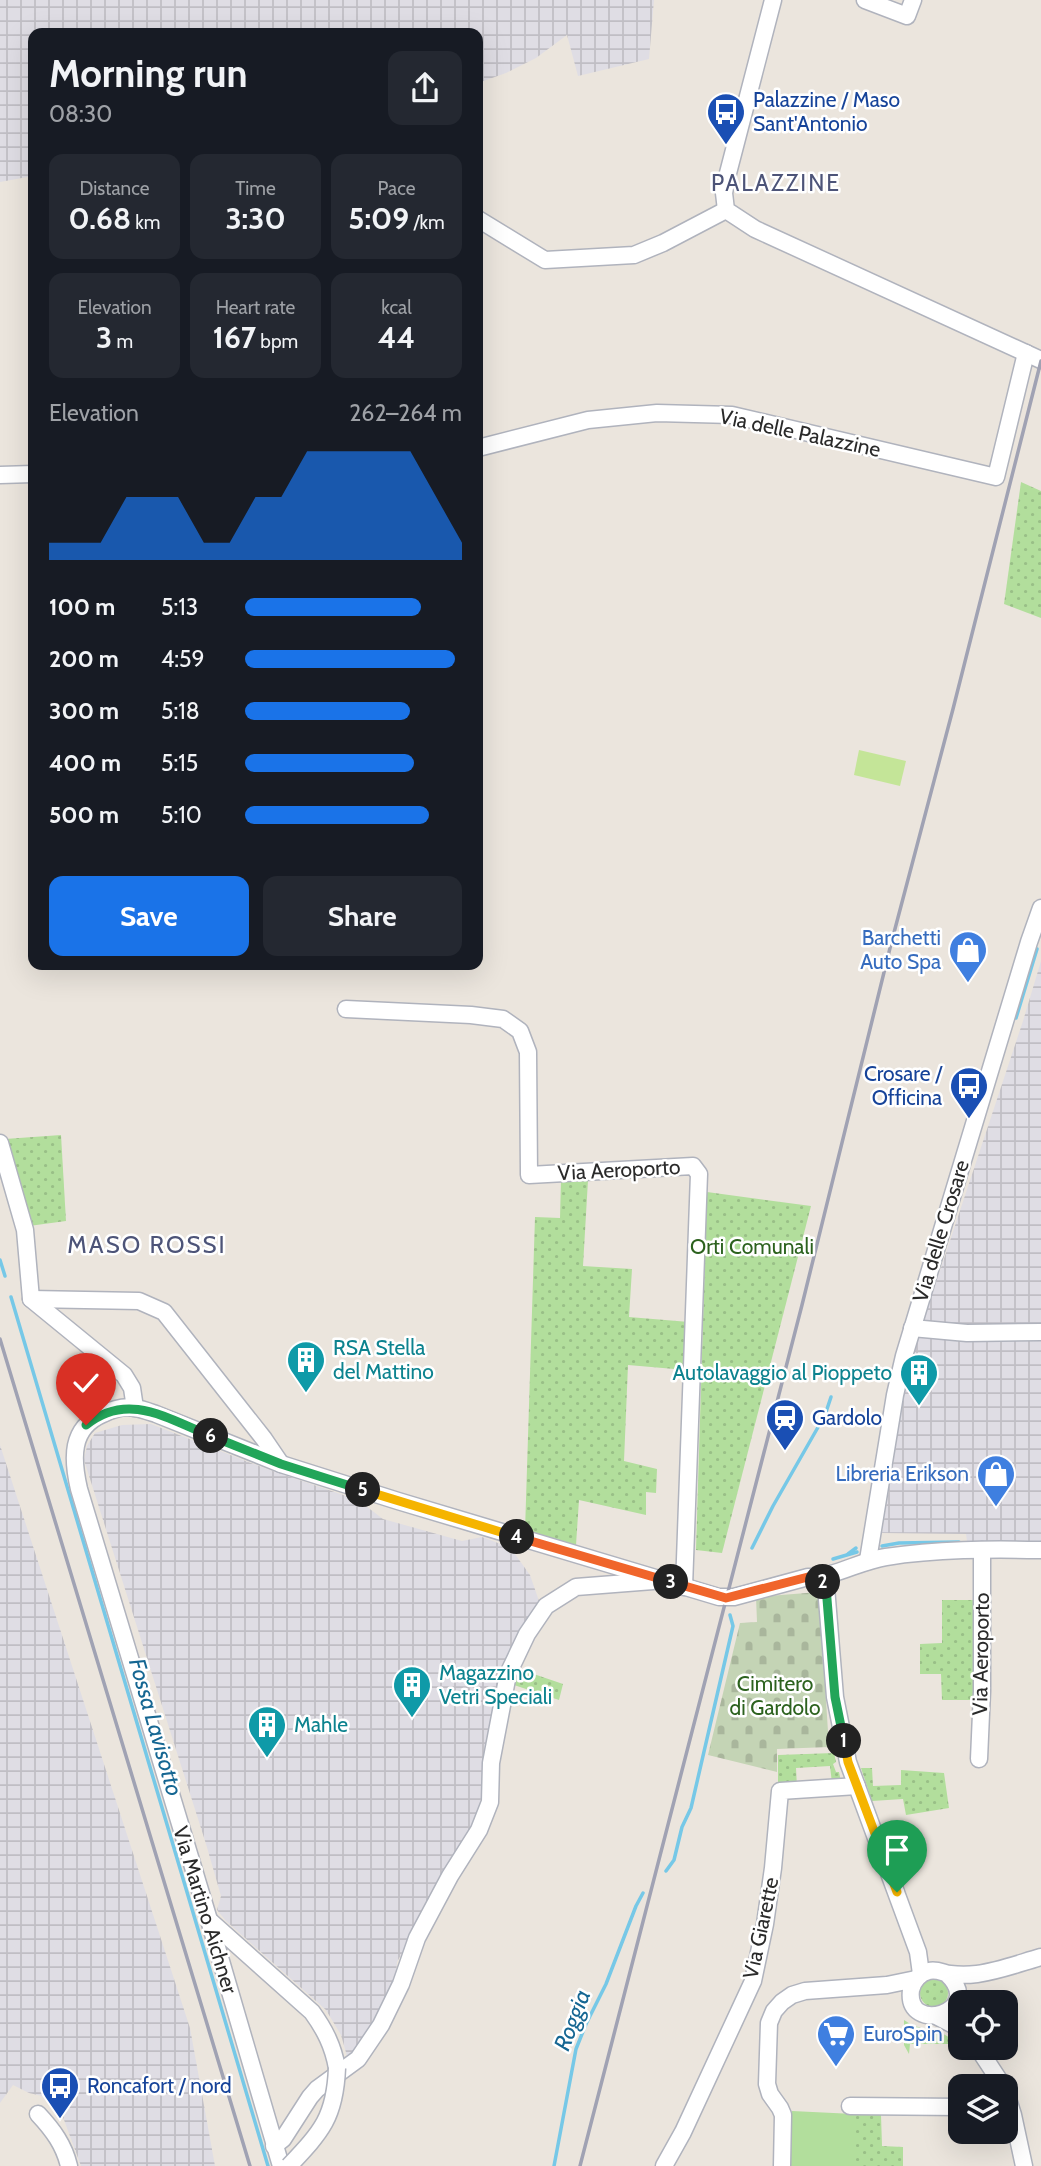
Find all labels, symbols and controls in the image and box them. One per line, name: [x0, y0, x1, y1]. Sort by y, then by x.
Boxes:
text: Morning run: [49, 50, 248, 97]
button: share: [388, 51, 462, 125]
place label: Palazzine / Maso Sant'Antonio: [753, 87, 900, 136]
bus stop icon: Palazzine / Maso Sant'Antonio: [705, 91, 747, 146]
text: 08:30: [49, 100, 112, 128]
district label: PALAZZINE: [711, 169, 841, 197]
text: Distance: [80, 177, 149, 200]
text: Time: [235, 177, 276, 200]
text: Pace: [378, 177, 415, 200]
text: 0.68: [69, 200, 131, 237]
text: 3:30: [225, 200, 286, 237]
text: 5:09: [348, 200, 409, 237]
text: km: [131, 211, 160, 234]
text: /km: [409, 211, 445, 234]
text: Elevation: [77, 296, 152, 319]
text: Heart rate: [216, 296, 295, 319]
text: kcal: [381, 296, 412, 319]
text: 3: [96, 319, 112, 356]
text: 167: [213, 319, 256, 356]
text: 44: [378, 319, 415, 356]
text: m: [112, 330, 133, 353]
text: bpm: [256, 330, 298, 353]
text: Elevation: [49, 399, 139, 427]
text: 262–264 m: [349, 399, 462, 427]
street label: Via delle Palazzine: [717, 403, 883, 462]
text: 100 m: [49, 593, 115, 621]
text: 5:13: [161, 593, 198, 621]
text: 200 m: [49, 645, 119, 673]
text: 4:59: [161, 645, 205, 673]
text: 300 m: [49, 697, 119, 725]
text: 5:18: [161, 697, 200, 725]
text: 400 m: [49, 749, 121, 777]
text: 5:15: [161, 749, 198, 777]
text: 500 m: [49, 801, 119, 829]
text: 5:10: [161, 801, 202, 829]
button: Save: [49, 876, 249, 956]
button: Share: [263, 876, 462, 956]
place label: Barchetti Auto Spa: [860, 925, 941, 974]
shop icon: Barchetti Auto Spa: [947, 929, 989, 984]
place label: Crosare / Officina: [864, 1061, 943, 1110]
bus stop icon: Crosare / Officina: [948, 1065, 990, 1120]
street label: Via Aeroporto: [557, 1154, 681, 1185]
street label: Via delle Crosare: [907, 1157, 974, 1305]
district label: MASO ROSSI: [67, 1230, 227, 1259]
park label: Orti Comunali: [690, 1234, 814, 1259]
place label: RSA Stella del Mattino: [333, 1335, 434, 1384]
building icon: RSA Stella del Mattino: [285, 1339, 327, 1394]
building icon: Autolavaggio al Pioppeto: [898, 1352, 940, 1407]
pin: [56, 1353, 116, 1425]
place label: Autolavaggio al Pioppeto: [672, 1360, 892, 1385]
icon: check: [67, 1364, 105, 1402]
station icon: Gardolo: [764, 1397, 806, 1452]
place label: Gardolo: [812, 1405, 882, 1430]
pin: 6: [194, 1418, 228, 1454]
text: 6: [205, 1424, 216, 1447]
shop icon: Libreria Erikson: [975, 1453, 1017, 1508]
place label: Libreria Erikson: [835, 1461, 969, 1486]
pin: 5: [346, 1472, 380, 1508]
text: 5: [357, 1478, 368, 1501]
pin: 4: [500, 1520, 534, 1554]
text: 4: [511, 1525, 522, 1548]
pin: 3: [654, 1564, 688, 1600]
pin: 2: [806, 1564, 840, 1600]
text: 3: [665, 1570, 676, 1593]
text: 2: [817, 1570, 828, 1593]
street label: Via Aeroporto: [967, 1592, 994, 1716]
water label: Fossa Lavisotto: [123, 1655, 189, 1799]
place label: Magazzino Vetri Speciali: [439, 1660, 552, 1709]
building icon: Magazzino Vetri Speciali: [391, 1664, 433, 1719]
park label: Cimitero di Gardolo: [730, 1671, 821, 1720]
building icon: Mahle: [246, 1704, 288, 1759]
place label: Mahle: [294, 1712, 348, 1737]
pin: 1: [826, 1724, 862, 1758]
text: 1: [840, 1729, 847, 1752]
pin: [867, 1820, 927, 1892]
street label: Via Martino Aichner: [168, 1823, 243, 1997]
icon: arrive: [878, 1831, 916, 1869]
street label: Via Giarette: [738, 1874, 784, 1981]
water label: Roggia: [548, 1986, 596, 2054]
map controls: [948, 1990, 1018, 2144]
button: locate: [948, 1990, 1018, 2060]
supermarket icon: EuroSpin: [815, 2013, 857, 2068]
place label: EuroSpin: [863, 2021, 943, 2046]
bus stop icon: Roncafort / nord: [39, 2065, 81, 2120]
place label: Roncafort / nord: [87, 2073, 232, 2098]
button: layers: [948, 2074, 1018, 2144]

